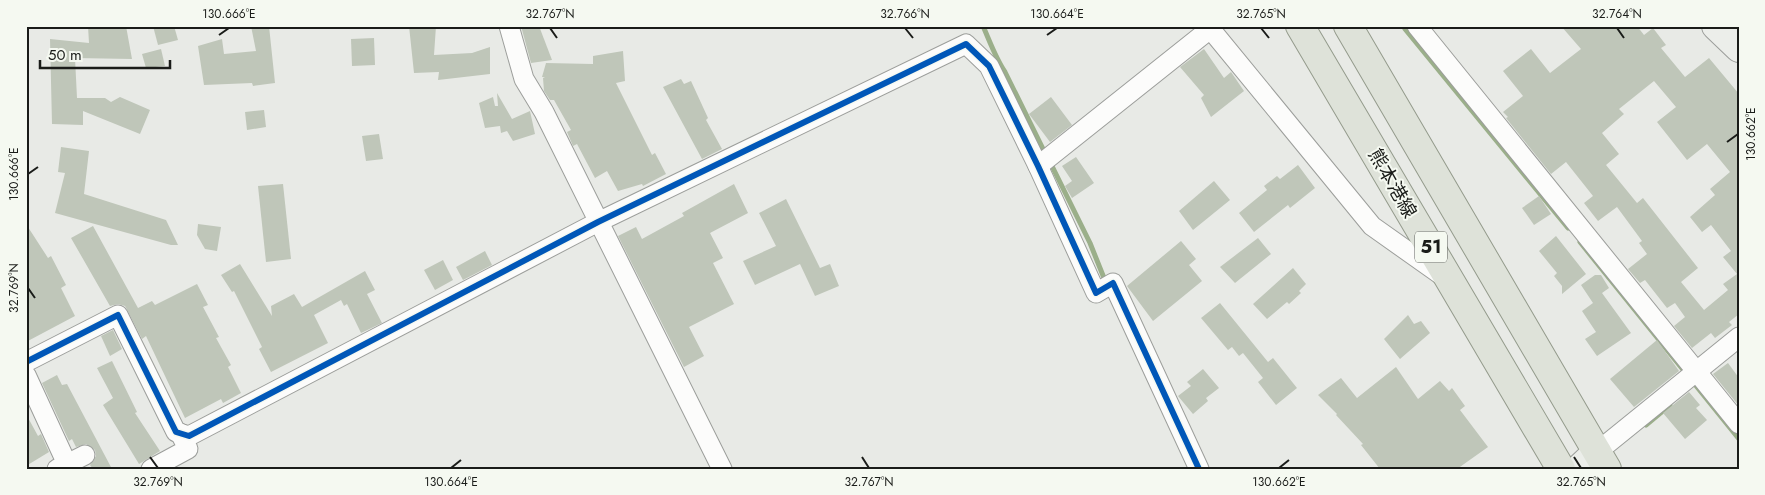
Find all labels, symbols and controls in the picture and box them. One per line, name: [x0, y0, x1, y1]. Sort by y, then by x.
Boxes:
text: 130.666°E: [202, 5, 256, 23]
text: 32.767°N: [525, 5, 575, 23]
text: 32.766°N: [880, 5, 930, 23]
text: 130.664°E: [1030, 5, 1084, 23]
text: 32.765°N: [1236, 5, 1286, 23]
text: 32.764°N: [1592, 5, 1642, 23]
scale bar: [40, 38, 170, 70]
text: 50 m: [48, 44, 82, 66]
text: 130.662°E: [1742, 107, 1760, 161]
street label: 熊本港線: [1362, 144, 1423, 223]
text: 130.666°E: [5, 147, 23, 201]
road number: 51: [1415, 232, 1447, 262]
text: 32.769°N: [5, 263, 23, 313]
text: 32.769°N: [133, 473, 183, 491]
text: 130.664°E: [424, 473, 478, 491]
text: 32.767°N: [844, 473, 894, 491]
text: 130.662°E: [1252, 473, 1306, 491]
text: 32.765°N: [1556, 473, 1606, 491]

